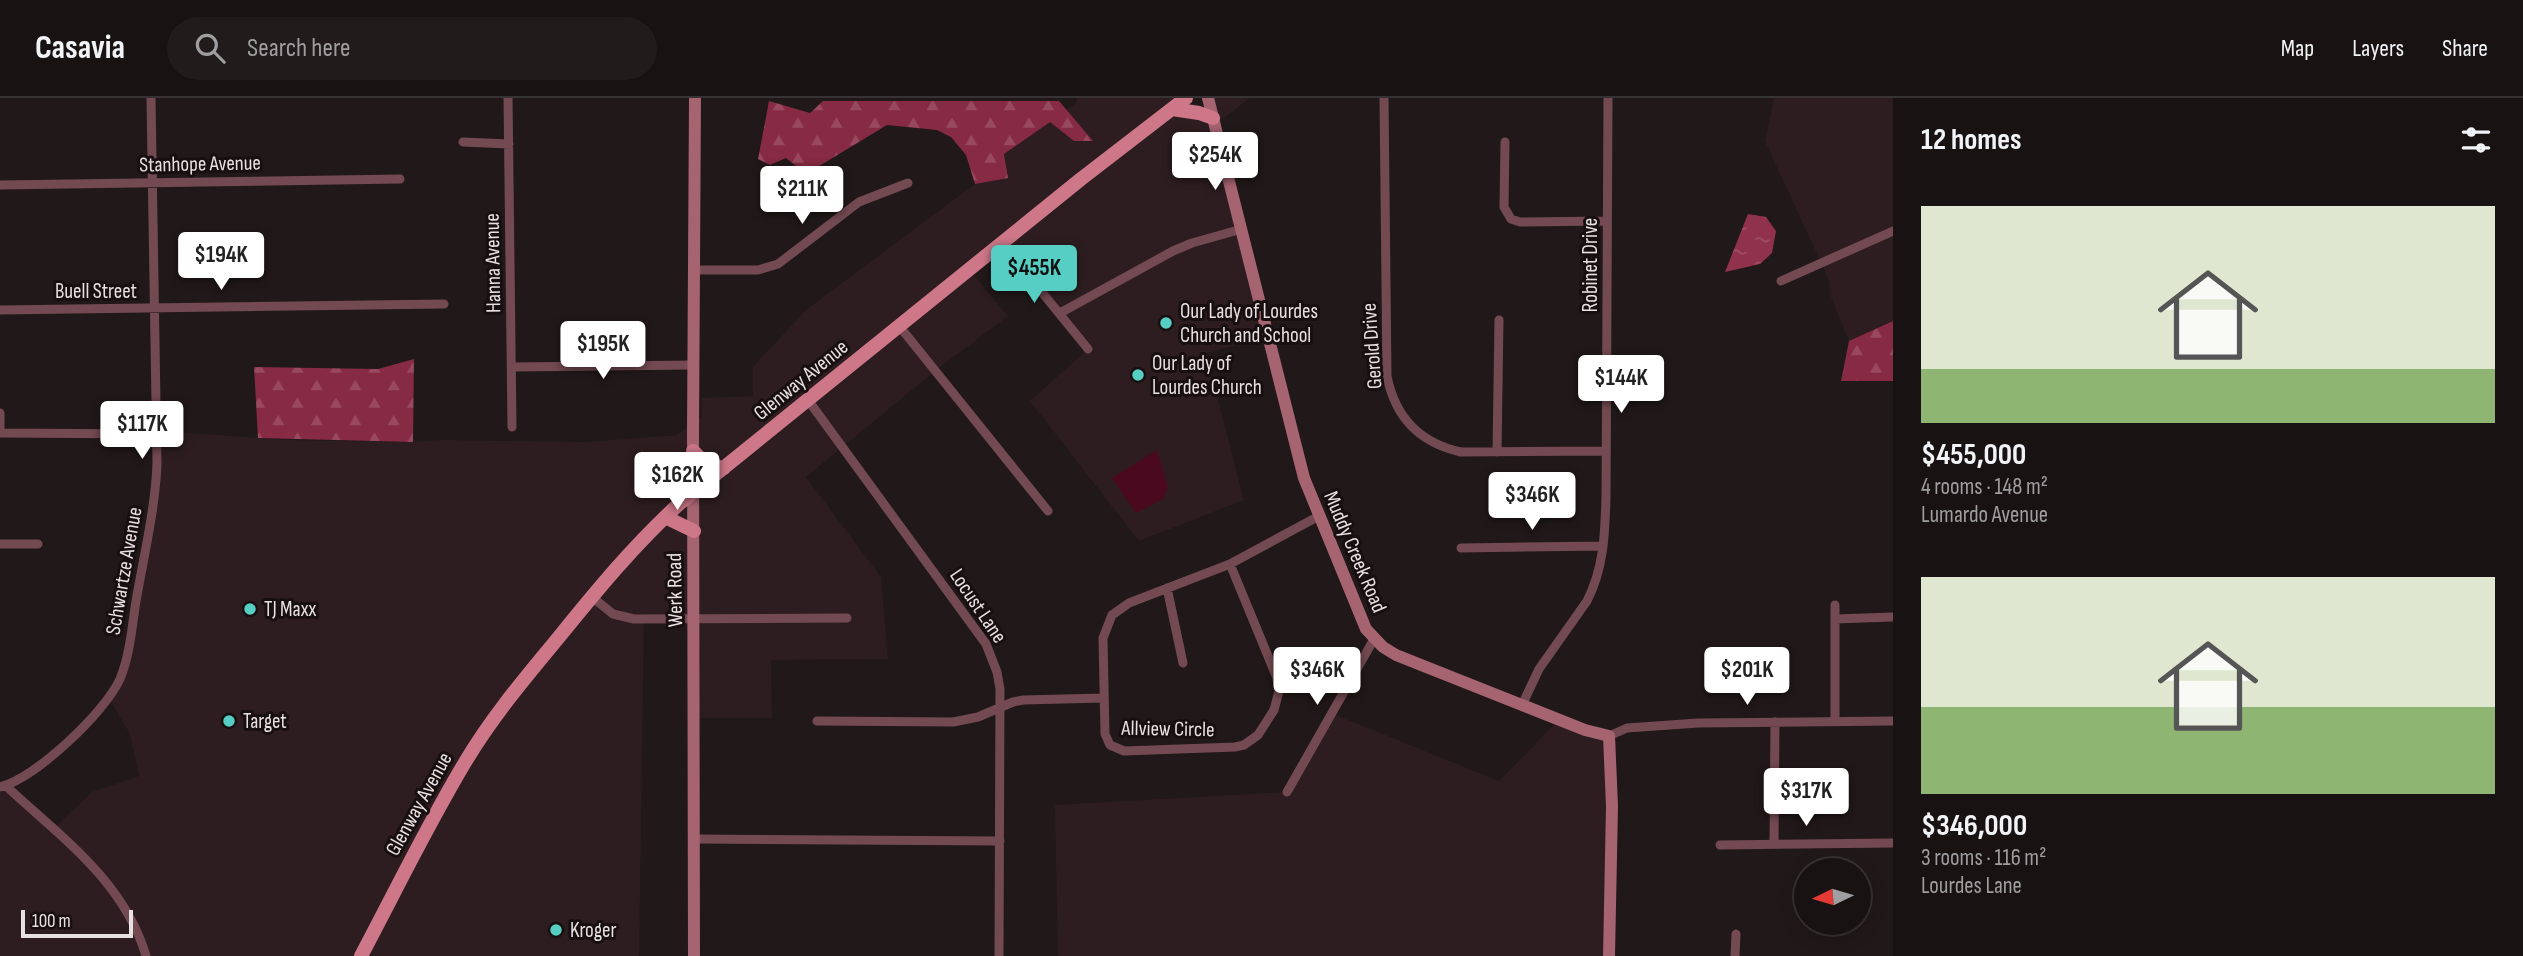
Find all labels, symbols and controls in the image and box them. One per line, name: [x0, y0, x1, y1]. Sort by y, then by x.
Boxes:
search box: [167, 17, 657, 80]
text: Casavia: [35, 28, 125, 68]
icon: search: [191, 29, 229, 67]
text: Search here: [247, 33, 350, 64]
text: Map: [2281, 34, 2314, 63]
text: Layers: [2352, 34, 2404, 63]
text: Share: [2442, 34, 2488, 63]
icon: filters: [2457, 121, 2495, 159]
text: 12 homes: [1921, 122, 2022, 158]
pin: $254K: [1166, 132, 1264, 192]
text: $254K: [1188, 141, 1242, 169]
street label: Stanhope Avenue: [139, 150, 261, 178]
pin: $211K: [753, 166, 851, 226]
text: $211K: [776, 175, 828, 203]
street label: Hanna Avenue: [480, 213, 506, 313]
street label: Robinet Drive: [1578, 218, 1603, 312]
pin: $194K: [172, 232, 270, 292]
text: $194K: [194, 241, 248, 269]
pin: $455K: [985, 246, 1083, 305]
icon: home: [2145, 252, 2271, 378]
text: $455K: [1007, 254, 1061, 282]
street label: Buell Street: [55, 279, 137, 304]
place label: Our Lady of Lourdes Church and School: [1180, 299, 1318, 348]
street label: Gerold Drive: [1357, 302, 1387, 390]
marker: Our Lady of Lourdes Church and School: [1158, 315, 1174, 331]
pin: $195K: [554, 322, 652, 381]
text: $195K: [576, 330, 630, 358]
street label: Glenway Avenue: [749, 334, 853, 426]
place label: Our Lady of Lourdes Church: [1152, 351, 1262, 400]
pin: $144K: [1572, 356, 1670, 415]
text: $144K: [1594, 364, 1648, 392]
marker: Our Lady of Lourdes Church: [1130, 367, 1146, 383]
pin: $117K: [93, 402, 191, 461]
text: $117K: [116, 410, 168, 438]
text: $455,000: [1921, 437, 2026, 473]
pin: $162K: [628, 452, 726, 512]
text: $162K: [650, 461, 704, 489]
pin: $346K: [1483, 472, 1581, 532]
text: 4 rooms · 148 m²: [1921, 473, 2048, 501]
text: $346K: [1505, 481, 1559, 509]
street label: Muddy Creek Road: [1318, 488, 1392, 616]
text: Lumardo Avenue: [1921, 501, 2048, 529]
street label: Schwartze Avenue: [100, 505, 148, 637]
street label: Werk Road: [662, 553, 688, 627]
street label: Locust Lane: [944, 564, 1012, 648]
place label: TJ Maxx: [264, 597, 317, 622]
marker: TJ Maxx: [242, 601, 258, 617]
icon: home: [2145, 623, 2271, 749]
pin: $346K: [1268, 648, 1366, 707]
pin: $201K: [1698, 648, 1796, 707]
text: $346K: [1290, 656, 1344, 684]
text: $201K: [1720, 656, 1774, 684]
place label: Target: [243, 709, 287, 734]
marker: Target: [221, 713, 237, 729]
street label: Allview Circle: [1120, 716, 1215, 742]
street label: Glenway Avenue: [380, 748, 458, 860]
pin: $317K: [1757, 768, 1855, 828]
text: $317K: [1780, 777, 1832, 805]
text: $346,000: [1921, 808, 2027, 844]
text: 3 rooms · 116 m²: [1921, 844, 2046, 872]
north arrow: [1794, 858, 1871, 934]
map controls: [1794, 858, 1871, 935]
text: Lourdes Lane: [1921, 872, 2022, 900]
scale bar: [21, 907, 133, 939]
text: 100 m: [32, 910, 71, 933]
place label: Kroger: [570, 918, 617, 943]
marker: Kroger: [548, 922, 564, 938]

